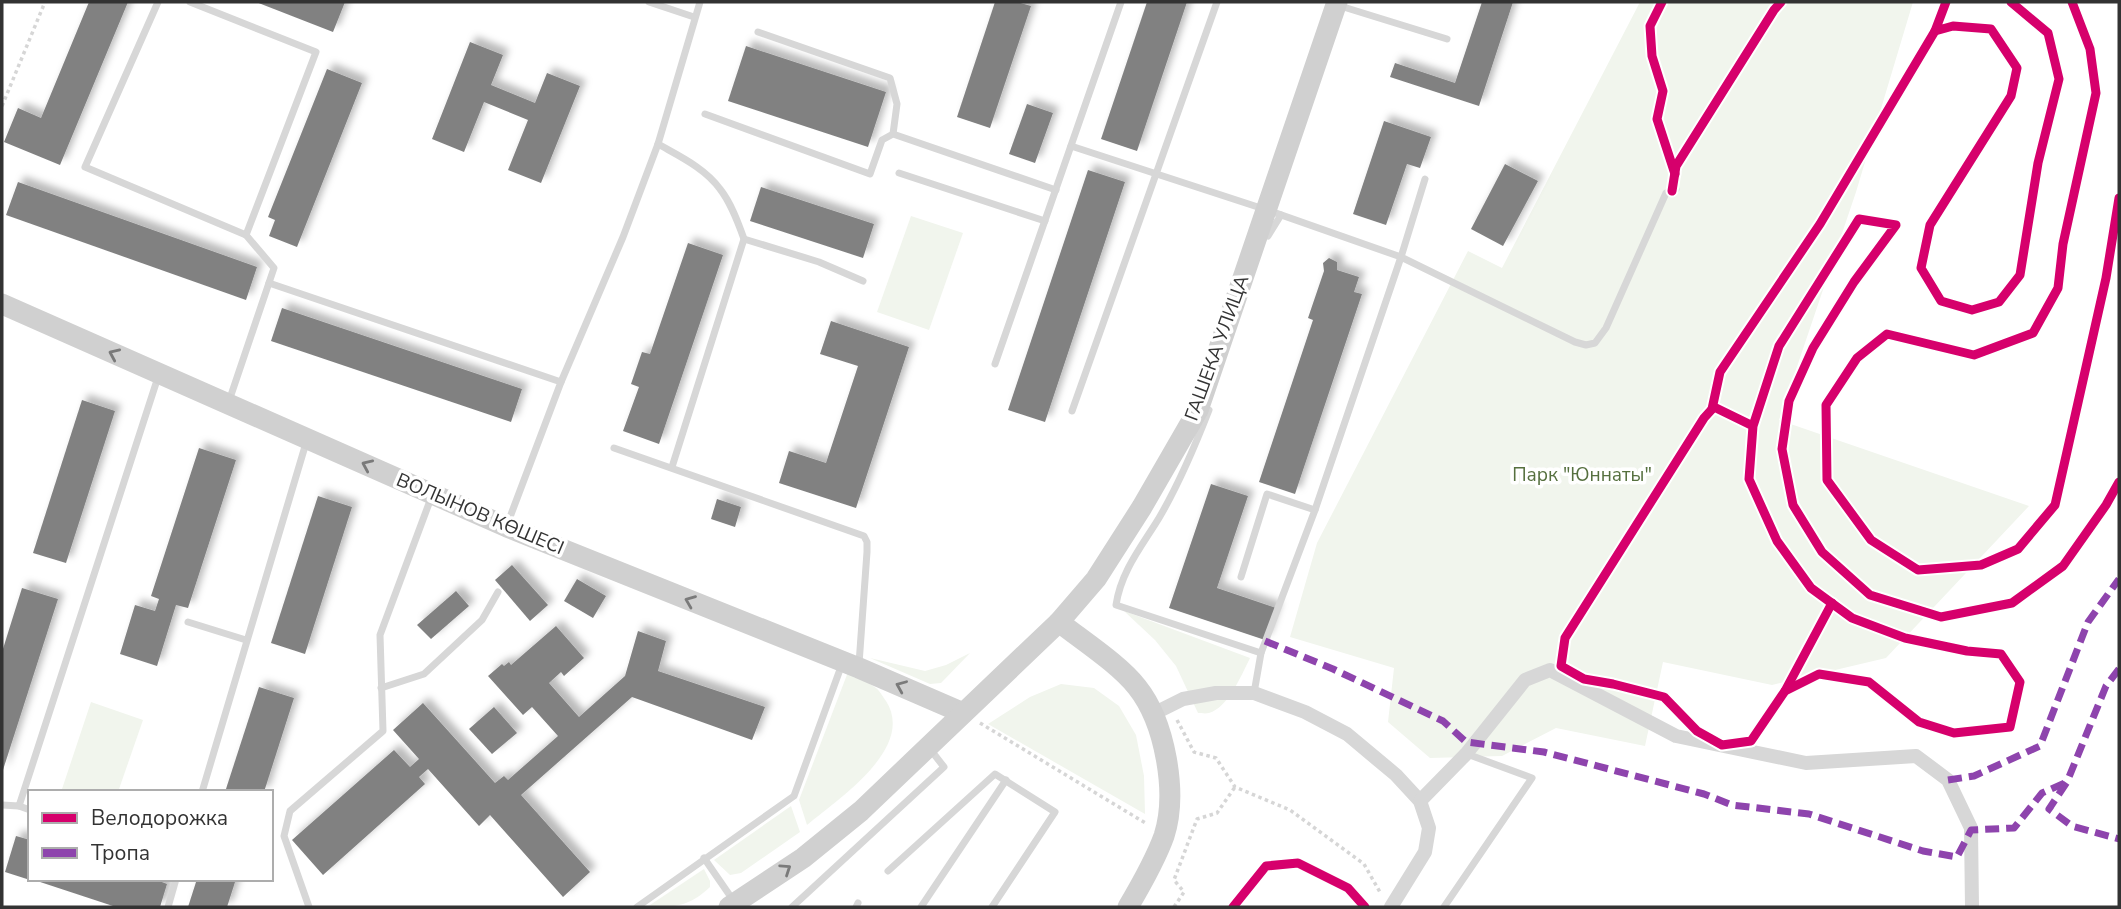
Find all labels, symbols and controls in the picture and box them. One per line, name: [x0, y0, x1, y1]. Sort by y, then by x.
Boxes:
street label: ГАШЕКА УЛИЦА: [1179, 271, 1255, 424]
one-way arrow: [109, 348, 121, 362]
one-way arrow: [362, 459, 374, 473]
park label: Парк "Юннаты": [1512, 462, 1652, 488]
street label: ВОЛЫНОВ КӨШЕСІ: [392, 467, 568, 561]
one-way arrow: [684, 595, 696, 609]
one-way arrow: [895, 680, 908, 694]
legend: [28, 790, 273, 881]
text: Велодорожка: [91, 804, 228, 832]
text: Тропа: [91, 839, 150, 867]
one-way arrow: [778, 865, 791, 877]

